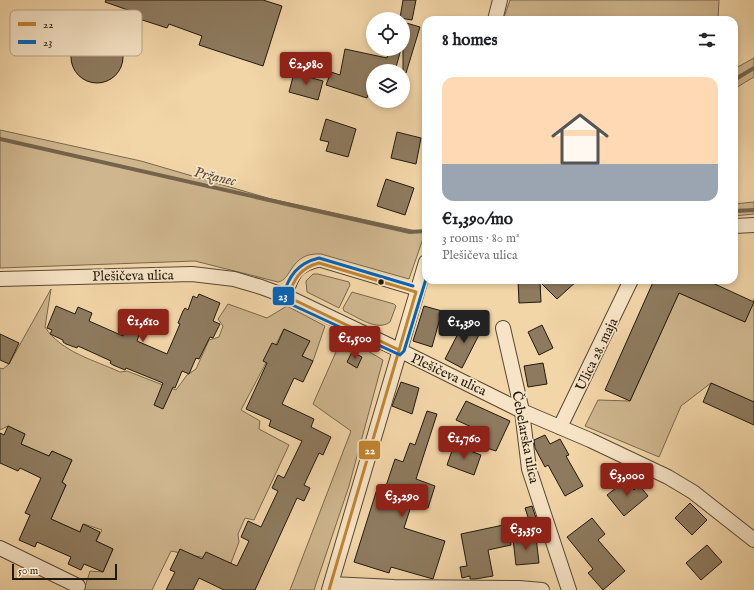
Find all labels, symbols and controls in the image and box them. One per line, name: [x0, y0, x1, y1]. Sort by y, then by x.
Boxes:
legend: [10, 10, 142, 56]
map controls: [366, 12, 410, 108]
button: locate: [366, 12, 410, 56]
text: 22: [43, 18, 53, 32]
icon: filters: [696, 29, 718, 51]
text: 8 homes: [442, 30, 497, 51]
text: 23: [43, 36, 52, 50]
pin: €2,980: [273, 52, 339, 86]
text: €2,980: [289, 56, 323, 73]
button: layers: [366, 64, 410, 108]
icon: home: [544, 103, 616, 175]
water label: Pržanec: [192, 162, 238, 191]
text: €1,390/mo: [442, 209, 513, 230]
text: 3 rooms · 80 m²: [442, 230, 520, 247]
text: Plešičeva ulica: [442, 247, 518, 264]
street label: Plešičeva ulica: [92, 266, 175, 286]
unlabelled marker: [376, 277, 386, 287]
line badge: 23: [272, 286, 295, 306]
text: 23: [278, 290, 288, 304]
pin: €1,610: [110, 309, 176, 343]
pin: €1,390: [431, 310, 497, 344]
text: €1,610: [127, 313, 159, 330]
text: €1,390: [448, 314, 480, 331]
street label: Ulica 28. maja: [572, 314, 623, 394]
pin: €1,500: [322, 326, 388, 360]
text: €1,500: [338, 330, 372, 347]
street label: Plešičeva ulica: [408, 350, 490, 401]
street label: Čebelarska ulica: [507, 389, 544, 486]
pin: €1,760: [431, 426, 497, 460]
text: €1,760: [447, 430, 481, 447]
line badge: 22: [358, 440, 381, 460]
text: 22: [365, 444, 376, 458]
pin: €3,000: [594, 463, 660, 497]
text: €3,000: [609, 467, 645, 484]
pin: €3,290: [369, 484, 435, 518]
text: €3,290: [385, 488, 419, 505]
pin: €3,350: [493, 517, 559, 551]
text: €3,350: [510, 521, 542, 538]
scale bar: [12, 562, 117, 581]
text: 50 m: [18, 564, 38, 578]

